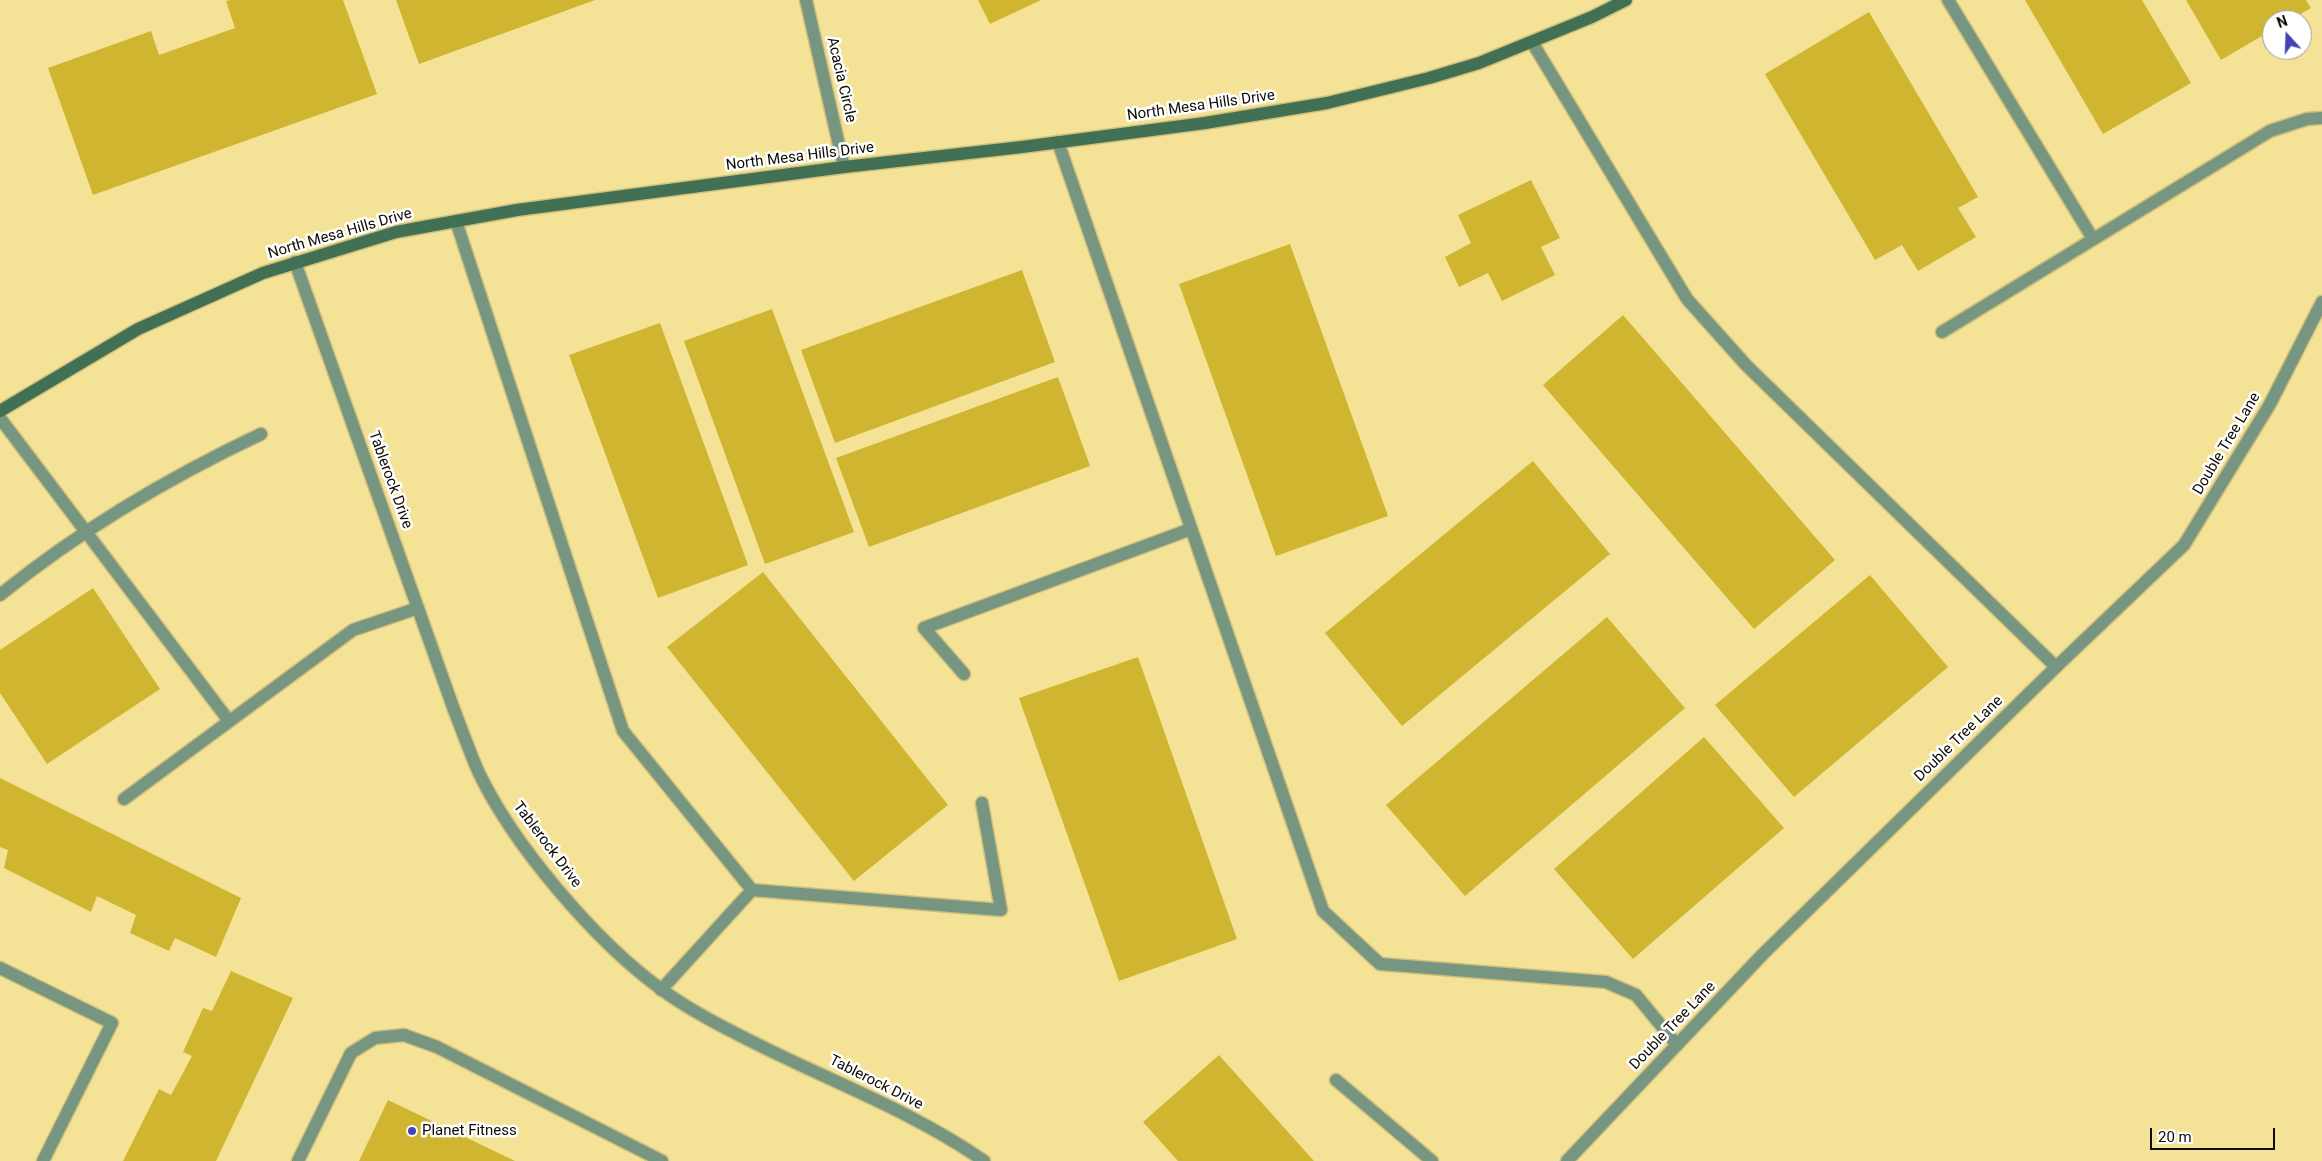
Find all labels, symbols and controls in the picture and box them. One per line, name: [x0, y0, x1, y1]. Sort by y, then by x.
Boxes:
north arrow: [2262, 10, 2312, 60]
text: N: [2275, 13, 2290, 31]
street label: Acacia Circle: [822, 36, 860, 124]
street label: North Mesa Hills Drive: [1126, 87, 1276, 125]
street label: North Mesa Hills Drive: [725, 139, 875, 175]
street label: North Mesa Hills Drive: [266, 205, 414, 263]
street label: Double Tree Lane: [2189, 390, 2265, 498]
street label: Tablerock Drive: [364, 429, 416, 531]
street label: Double Tree Lane: [1911, 692, 2007, 786]
street label: Tablerock Drive: [509, 799, 585, 891]
street label: Double Tree Lane: [1626, 978, 1720, 1074]
street label: Tablerock Drive: [826, 1052, 926, 1114]
scale bar: [2152, 1118, 2277, 1150]
place label: Planet Fitness: [422, 1122, 517, 1140]
marker: Planet Fitness: [406, 1125, 418, 1137]
text: 20 m: [2158, 1128, 2192, 1146]

